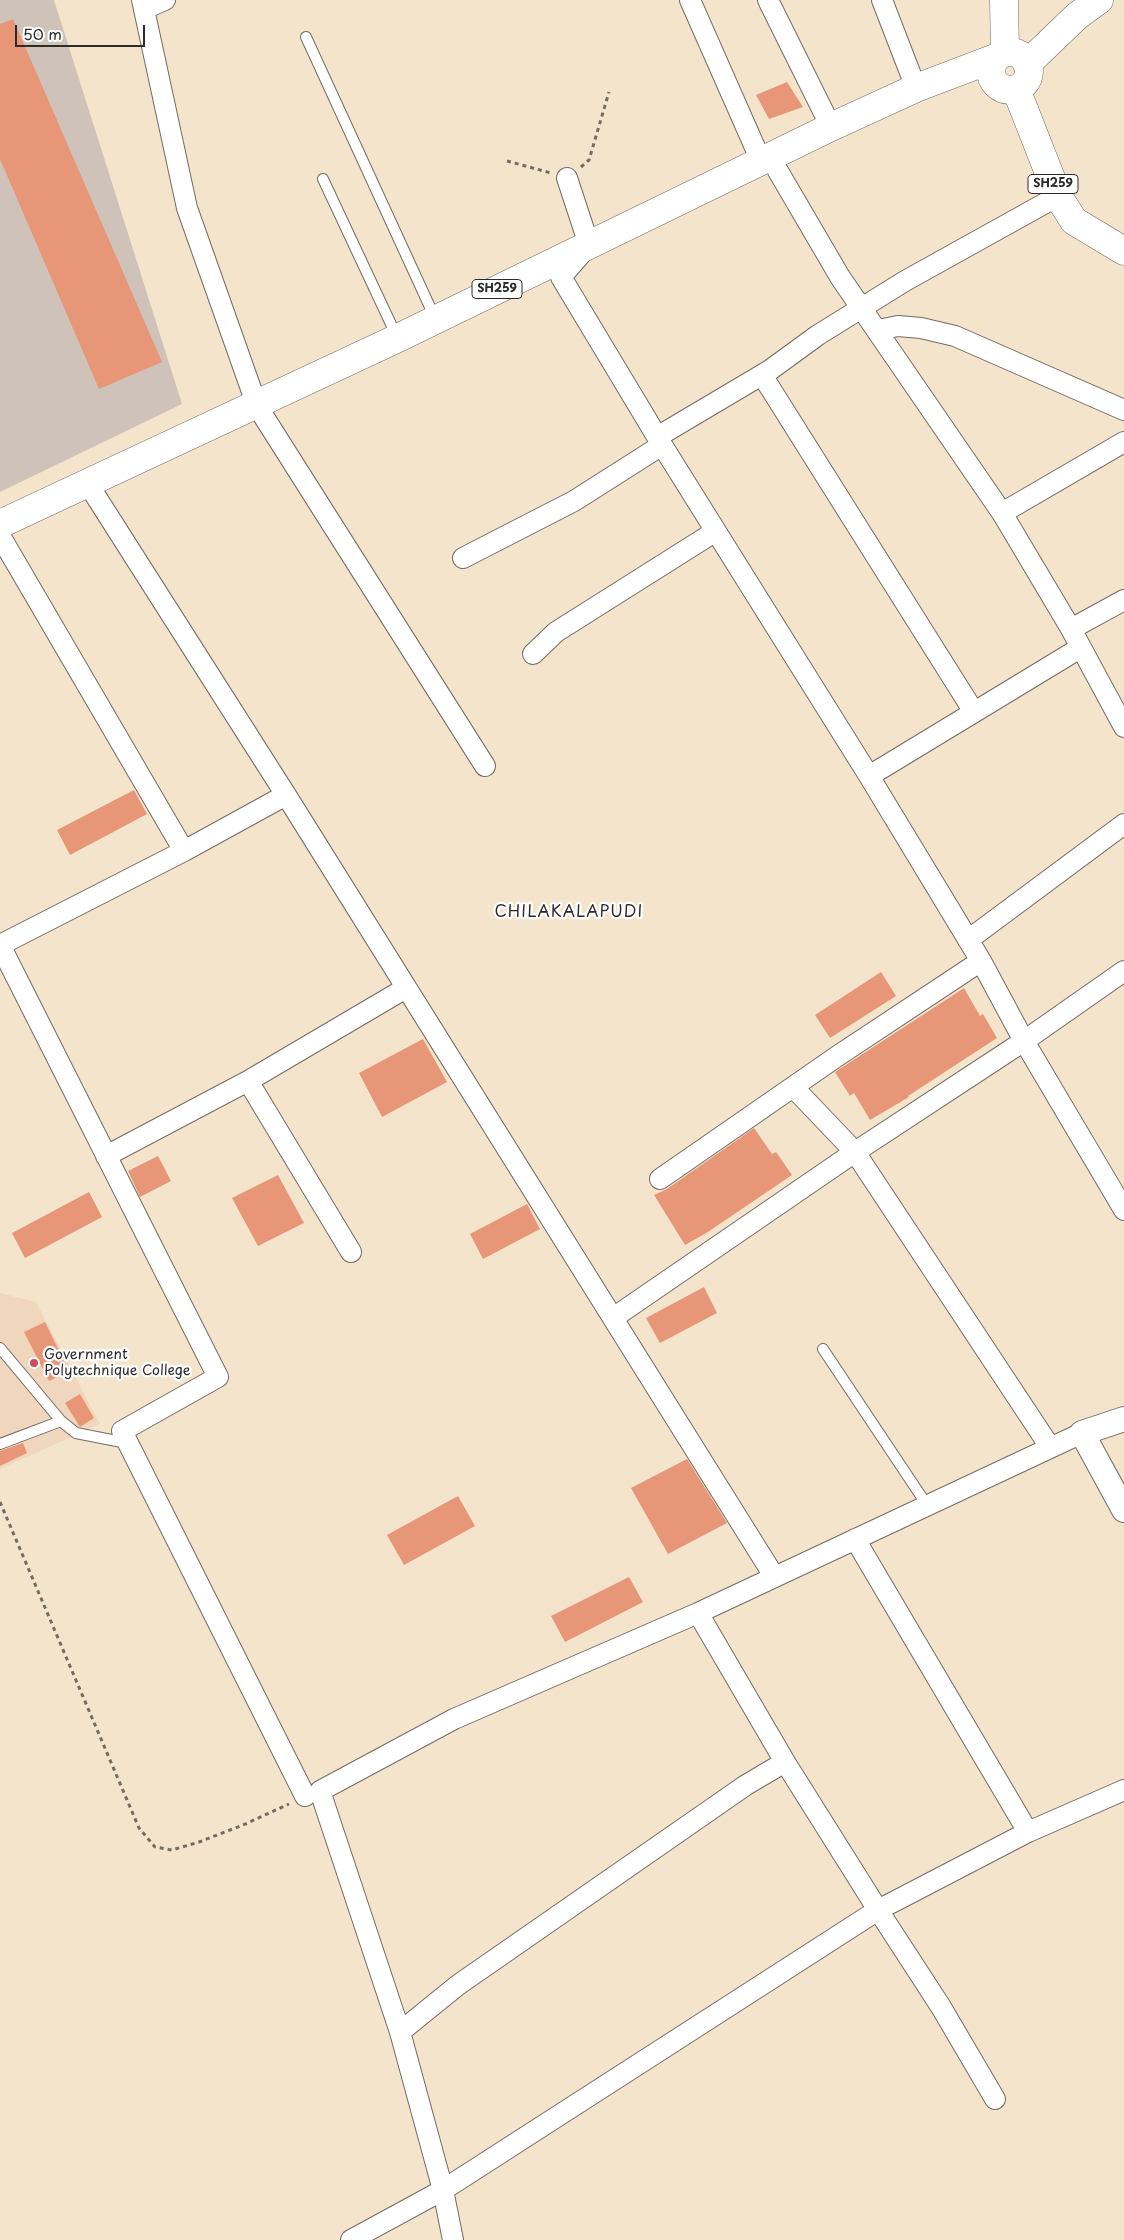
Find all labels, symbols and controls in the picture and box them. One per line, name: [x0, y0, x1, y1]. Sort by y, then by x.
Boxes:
scale bar: [18, 15, 148, 47]
text: 50 m: [23, 22, 62, 45]
road number: SH259: [1028, 174, 1078, 193]
road number: SH259: [472, 280, 522, 298]
district label: CHILAKALAPUDI: [494, 903, 644, 923]
place label: Government Polytechnique College: [44, 1347, 190, 1380]
marker: Government Polytechnique College: [28, 1357, 40, 1369]

